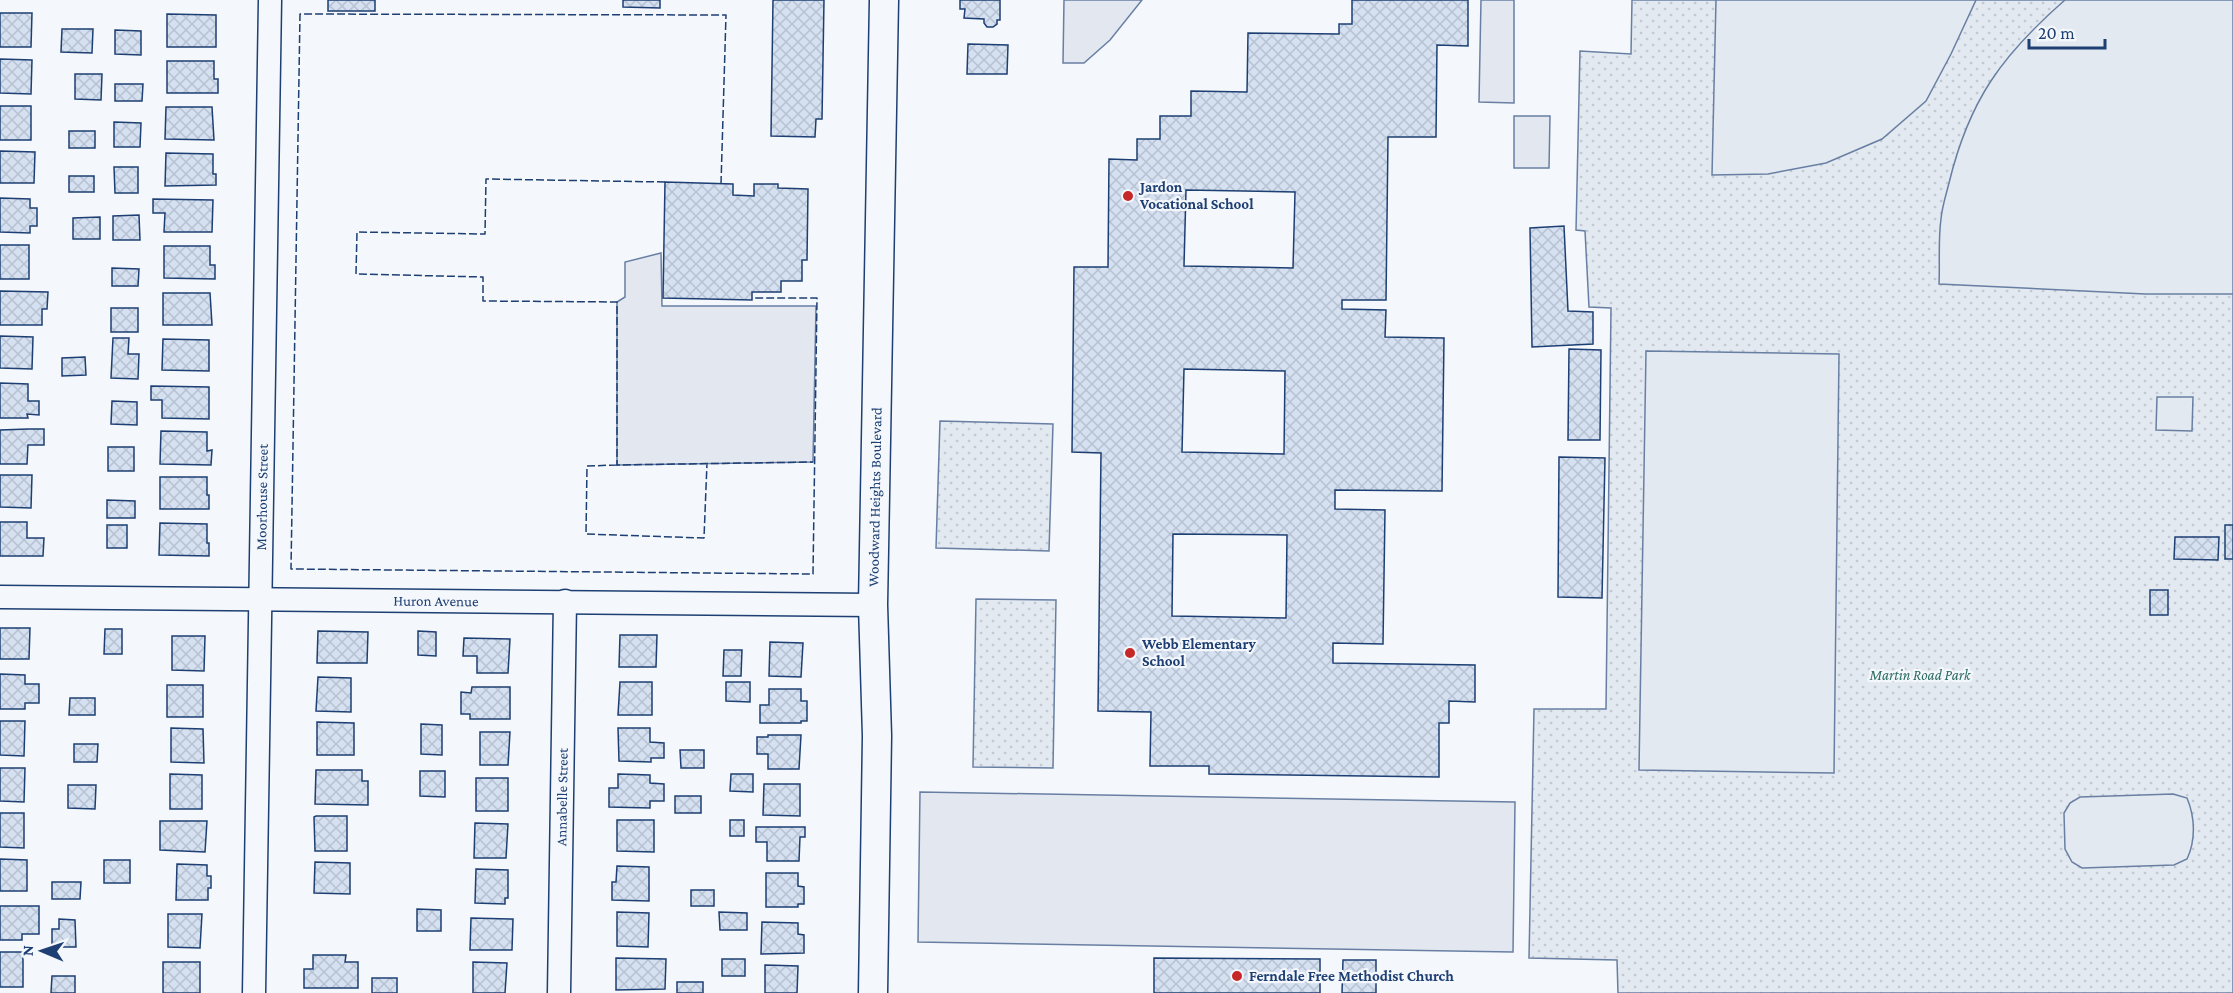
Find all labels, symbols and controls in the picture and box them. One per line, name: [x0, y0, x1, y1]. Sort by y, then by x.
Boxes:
scale bar: [2029, 12, 2106, 50]
text: 20 m: [2038, 23, 2075, 43]
place label: Jardon Vocational School: [1138, 179, 1254, 212]
marker: Jardon Vocational School: [1121, 189, 1135, 203]
street label: Woodward Heights Boulevard: [865, 407, 885, 587]
street label: Moorhouse Street: [253, 443, 271, 550]
street label: Huron Avenue: [393, 593, 479, 609]
place label: Webb Elementary School: [1141, 636, 1257, 669]
marker: Webb Elementary School: [1123, 646, 1137, 660]
park label: Martin Road Park: [1868, 667, 1972, 683]
street label: Annabelle Street: [553, 747, 571, 846]
north arrow: [12, 921, 72, 981]
text: N: [19, 945, 36, 956]
place label: Ferndale Free Methodist Church: [1249, 968, 1454, 984]
marker: Ferndale Free Methodist Church: [1230, 969, 1244, 983]

